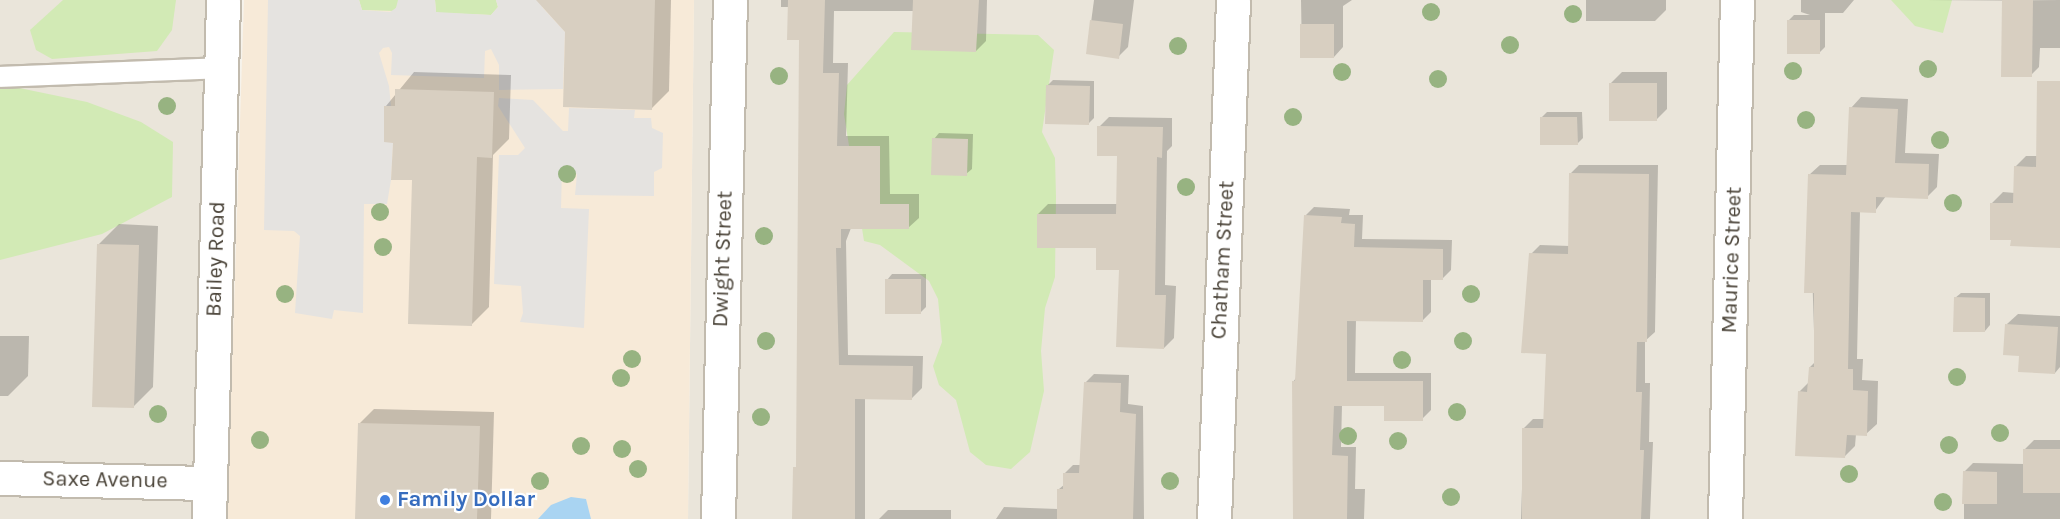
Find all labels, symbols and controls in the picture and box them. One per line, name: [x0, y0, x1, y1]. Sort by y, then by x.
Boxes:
street label: Chatham Street: [1206, 180, 1240, 340]
street label: Maurice Street: [1716, 186, 1748, 334]
street label: Dwight Street: [707, 190, 739, 328]
street label: Bailey Road: [201, 201, 231, 317]
street label: Saxe Avenue: [42, 466, 168, 494]
place label: Family Dollar: [397, 487, 535, 513]
marker: Family Dollar: [378, 493, 392, 507]

